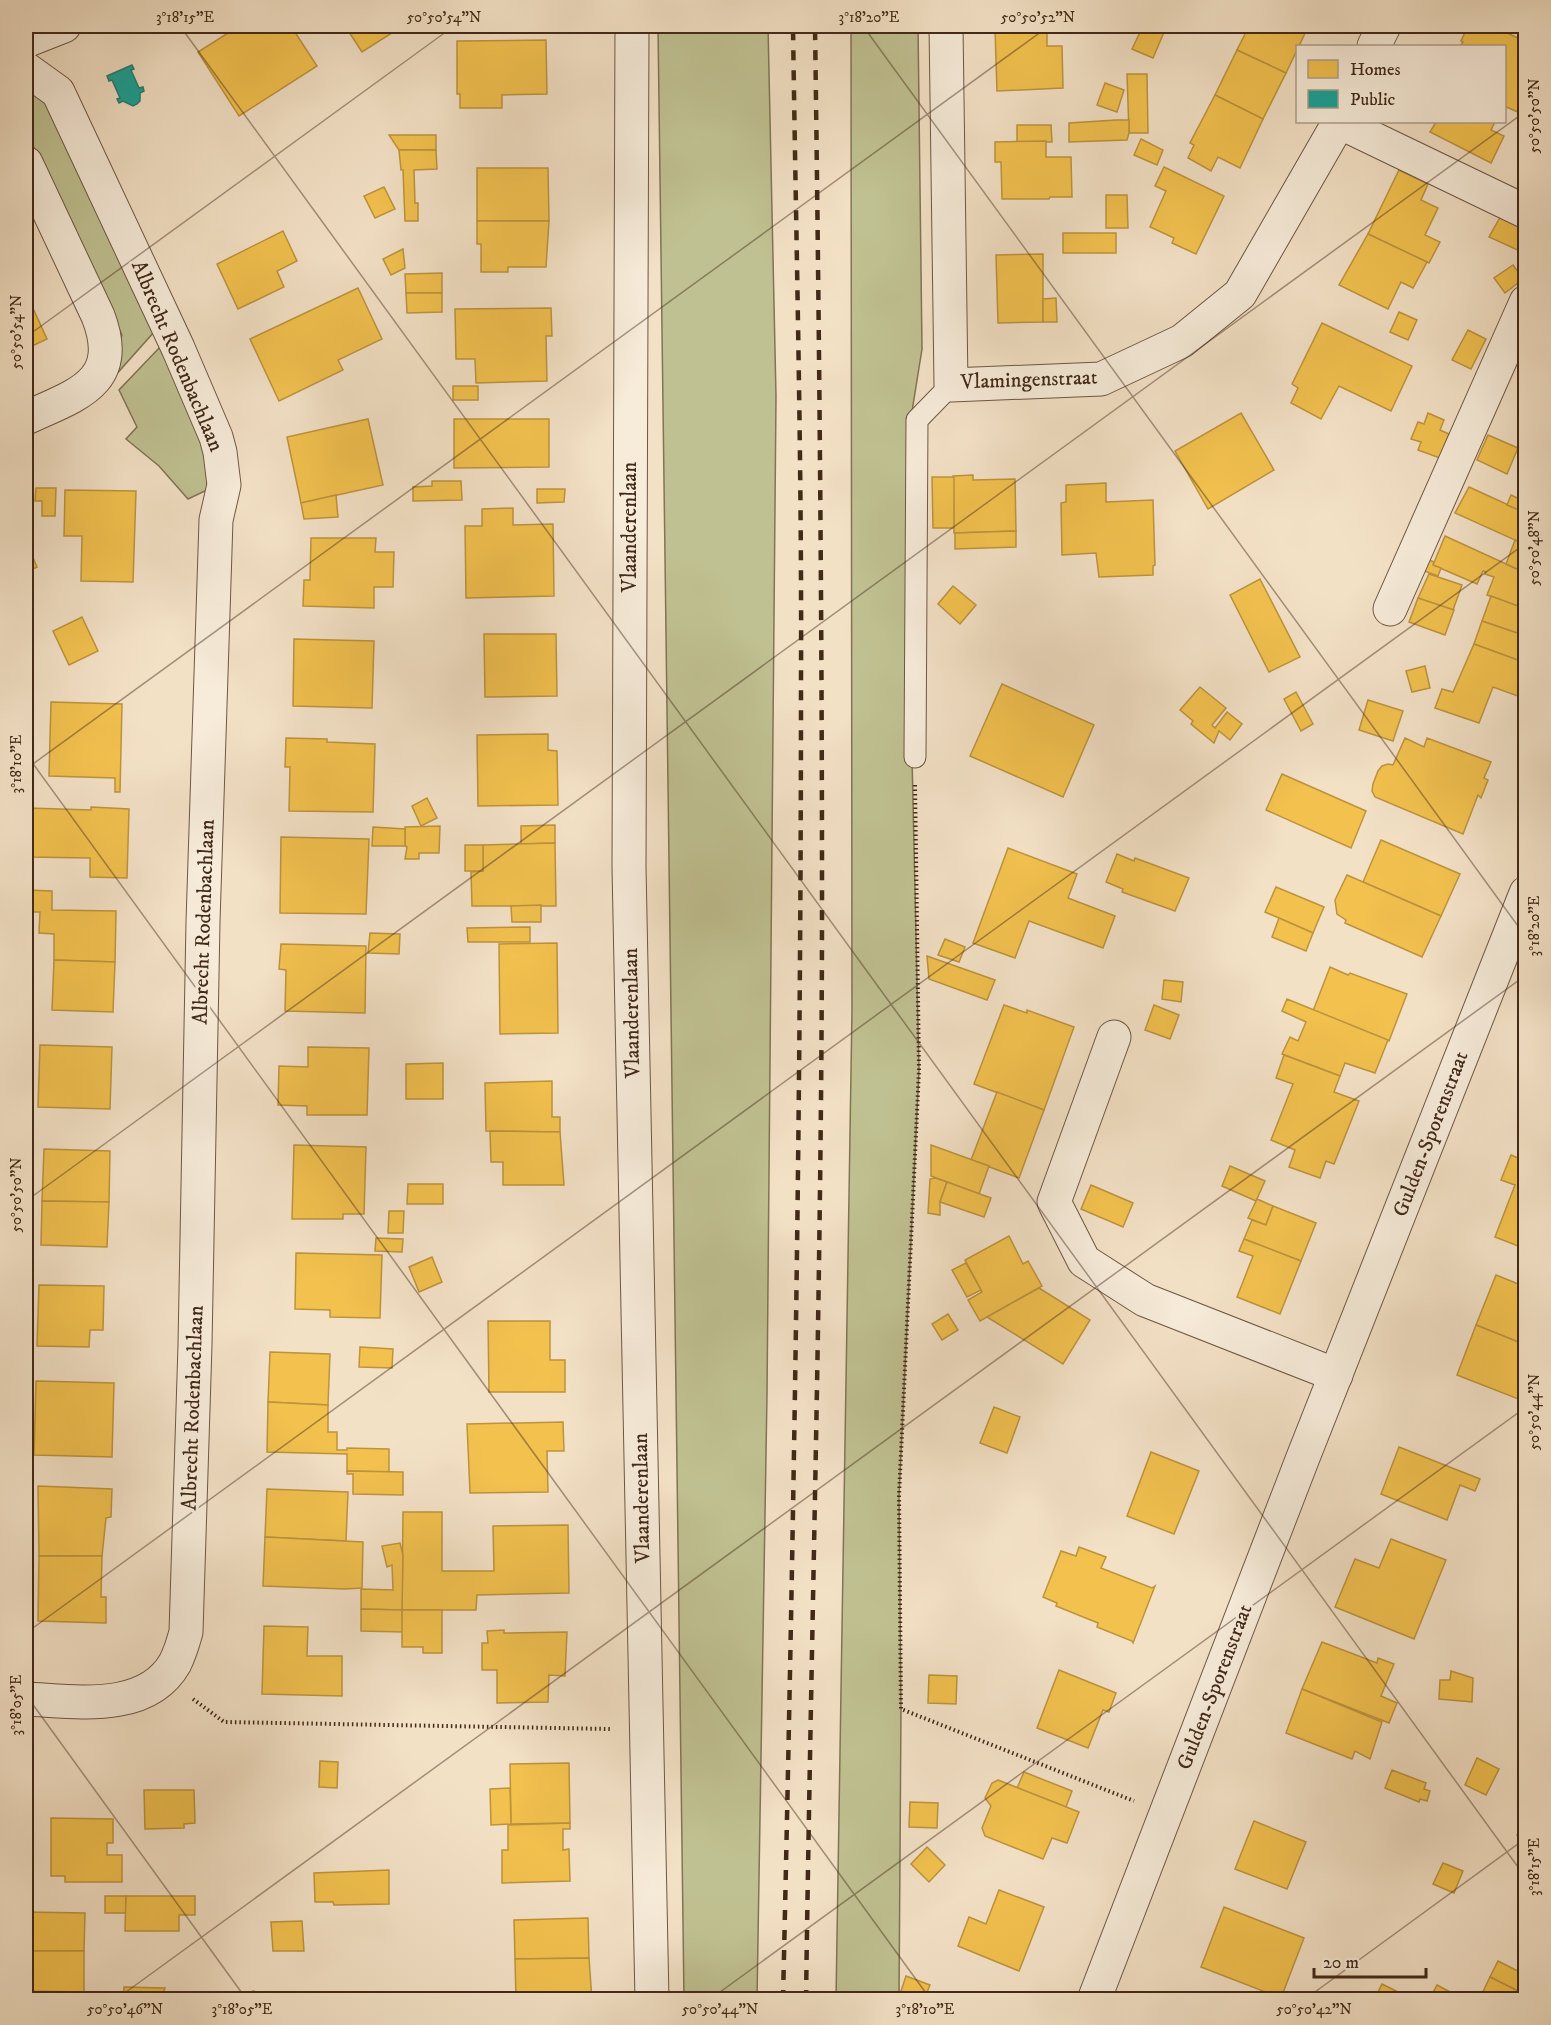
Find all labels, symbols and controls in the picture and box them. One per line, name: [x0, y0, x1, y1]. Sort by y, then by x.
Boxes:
text: 3°18'15"E: [156, 8, 214, 27]
text: 50°50'54"N: [407, 8, 481, 27]
text: 3°18'20"E: [839, 8, 900, 27]
text: 50°50'52"N: [1001, 8, 1075, 27]
legend: [1296, 45, 1506, 123]
text: Homes: [1350, 59, 1401, 81]
text: 50°50'50"N: [1525, 79, 1544, 153]
text: Public: [1350, 89, 1396, 111]
street label: Albrecht Rodenbachlaan: [125, 256, 229, 456]
text: 50°50'54"N: [7, 295, 26, 369]
street label: Vlamingenstraat: [959, 365, 1098, 395]
street label: Vlaanderenlaan: [617, 462, 643, 593]
text: 50°50'48"N: [1525, 510, 1544, 586]
text: 3°18'10"E: [7, 734, 26, 793]
street label: Albrecht Rodenbachlaan: [187, 819, 221, 1025]
text: 3°18'20"E: [1525, 895, 1544, 956]
street label: Vlaanderenlaan: [618, 948, 646, 1079]
street label: Gulden-Sporenstraat: [1387, 1047, 1475, 1220]
text: 50°50'50"N: [7, 1158, 26, 1232]
street label: Albrecht Rodenbachlaan: [176, 1305, 210, 1511]
text: 50°50'44"N: [1525, 1374, 1544, 1450]
street label: Vlaanderenlaan: [628, 1433, 656, 1564]
street label: Gulden-Sporenstraat: [1171, 1600, 1259, 1773]
text: 3°18'05"E: [7, 1674, 26, 1735]
text: 3°18'15"E: [1525, 1838, 1544, 1896]
scale bar: [1314, 1941, 1426, 1979]
text: 20 m: [1323, 1952, 1359, 1974]
text: 50°50'46"N: [87, 2000, 163, 2019]
text: 3°18'05"E: [212, 2000, 273, 2019]
text: 50°50'44"N: [682, 2000, 758, 2019]
text: 3°18'10"E: [896, 2000, 955, 2019]
text: 50°50'42"N: [1276, 2000, 1352, 2019]

